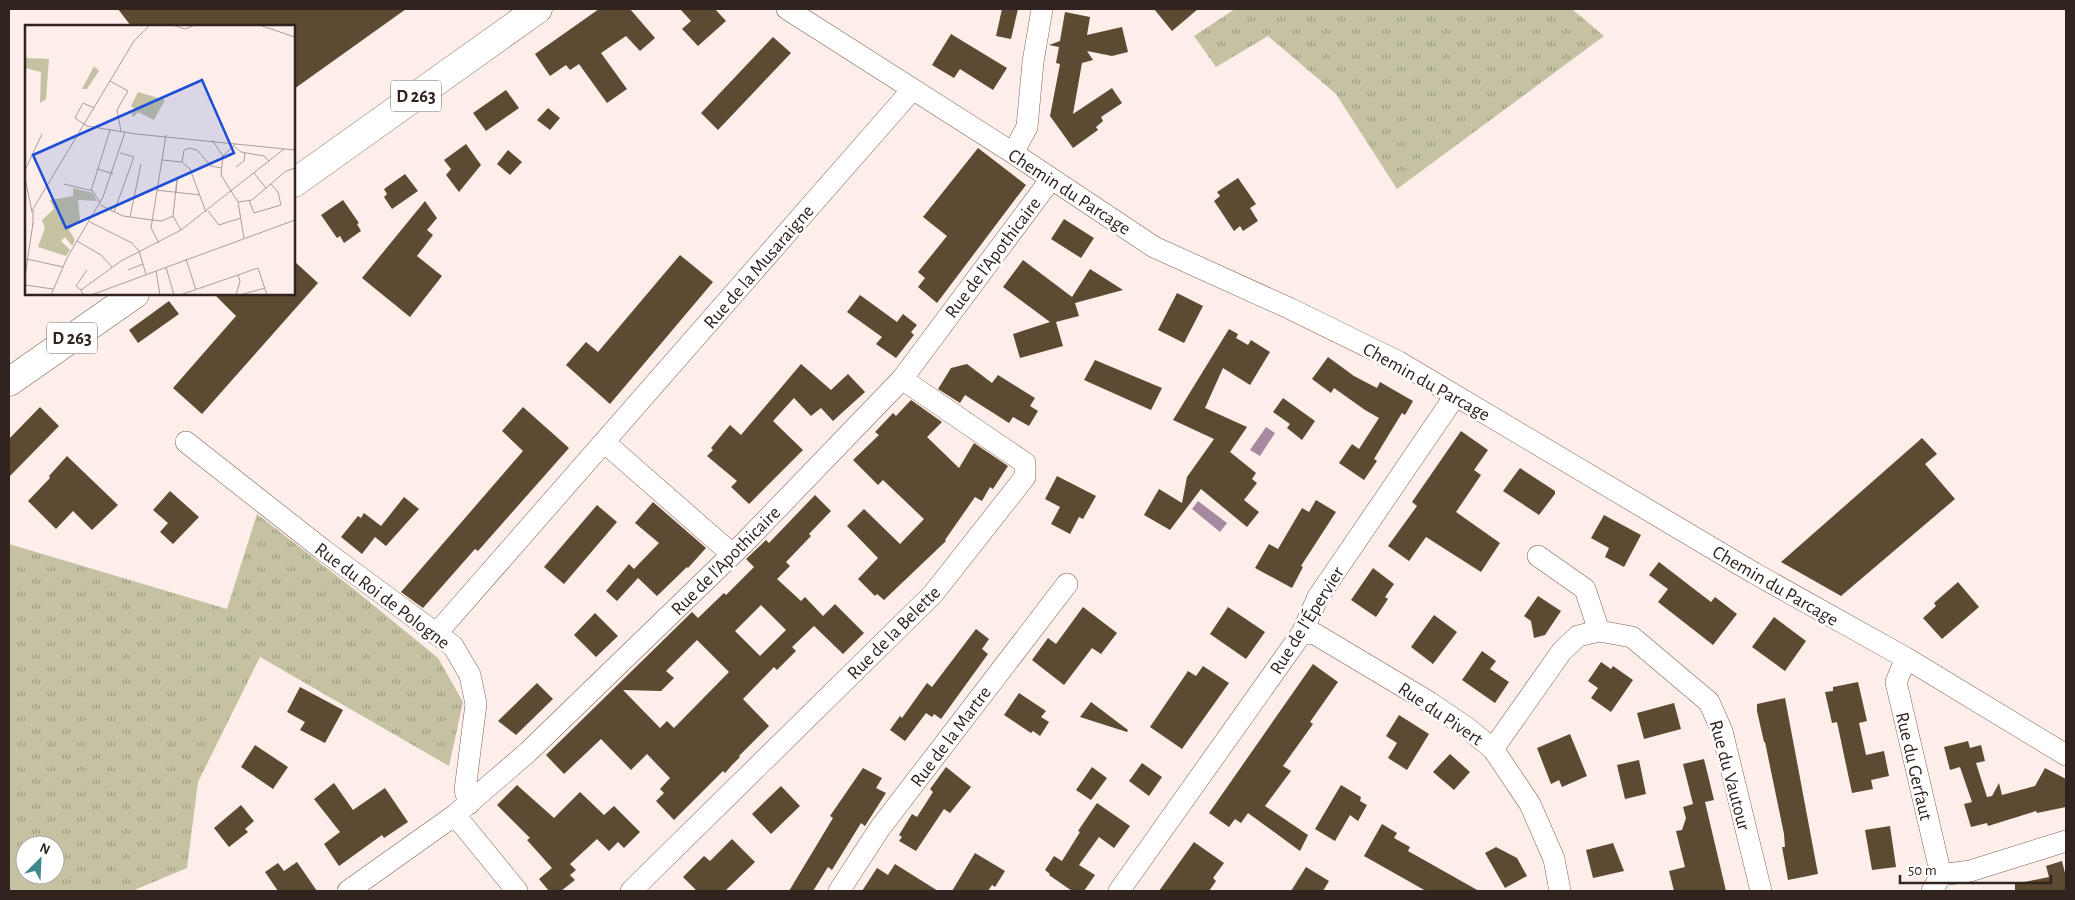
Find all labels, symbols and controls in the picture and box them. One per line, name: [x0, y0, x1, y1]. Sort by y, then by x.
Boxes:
inset map: [25, 25, 295, 295]
road number: D 263: [391, 80, 441, 112]
street label: Chemin du Parcage: [1004, 146, 1134, 239]
street label: Rue de l'Apothicaire: [942, 194, 1045, 322]
street label: Rue de la Musaraigne: [700, 201, 818, 333]
road number: D 263: [47, 322, 97, 353]
street label: Chemin du Parcage: [1360, 340, 1493, 425]
street label: Rue de l'Apothicaire: [668, 503, 784, 619]
street label: Rue du Roi de Pologne: [311, 539, 453, 653]
street label: Chemin du Parcage: [1709, 543, 1841, 630]
street label: Rue de l'Épervier: [1265, 563, 1348, 678]
street label: Rue de la Belette: [844, 583, 944, 683]
street label: Rue du Pivert: [1394, 679, 1486, 749]
street label: Rue de la Martre: [907, 683, 995, 791]
street label: Rue du Gerfaut: [1892, 710, 1935, 822]
street label: Rue du Vautour: [1706, 718, 1753, 833]
north arrow: [15, 835, 65, 885]
text: N: [38, 841, 52, 857]
scale bar: [1900, 852, 2051, 884]
text: 50 m: [1908, 863, 1937, 878]

